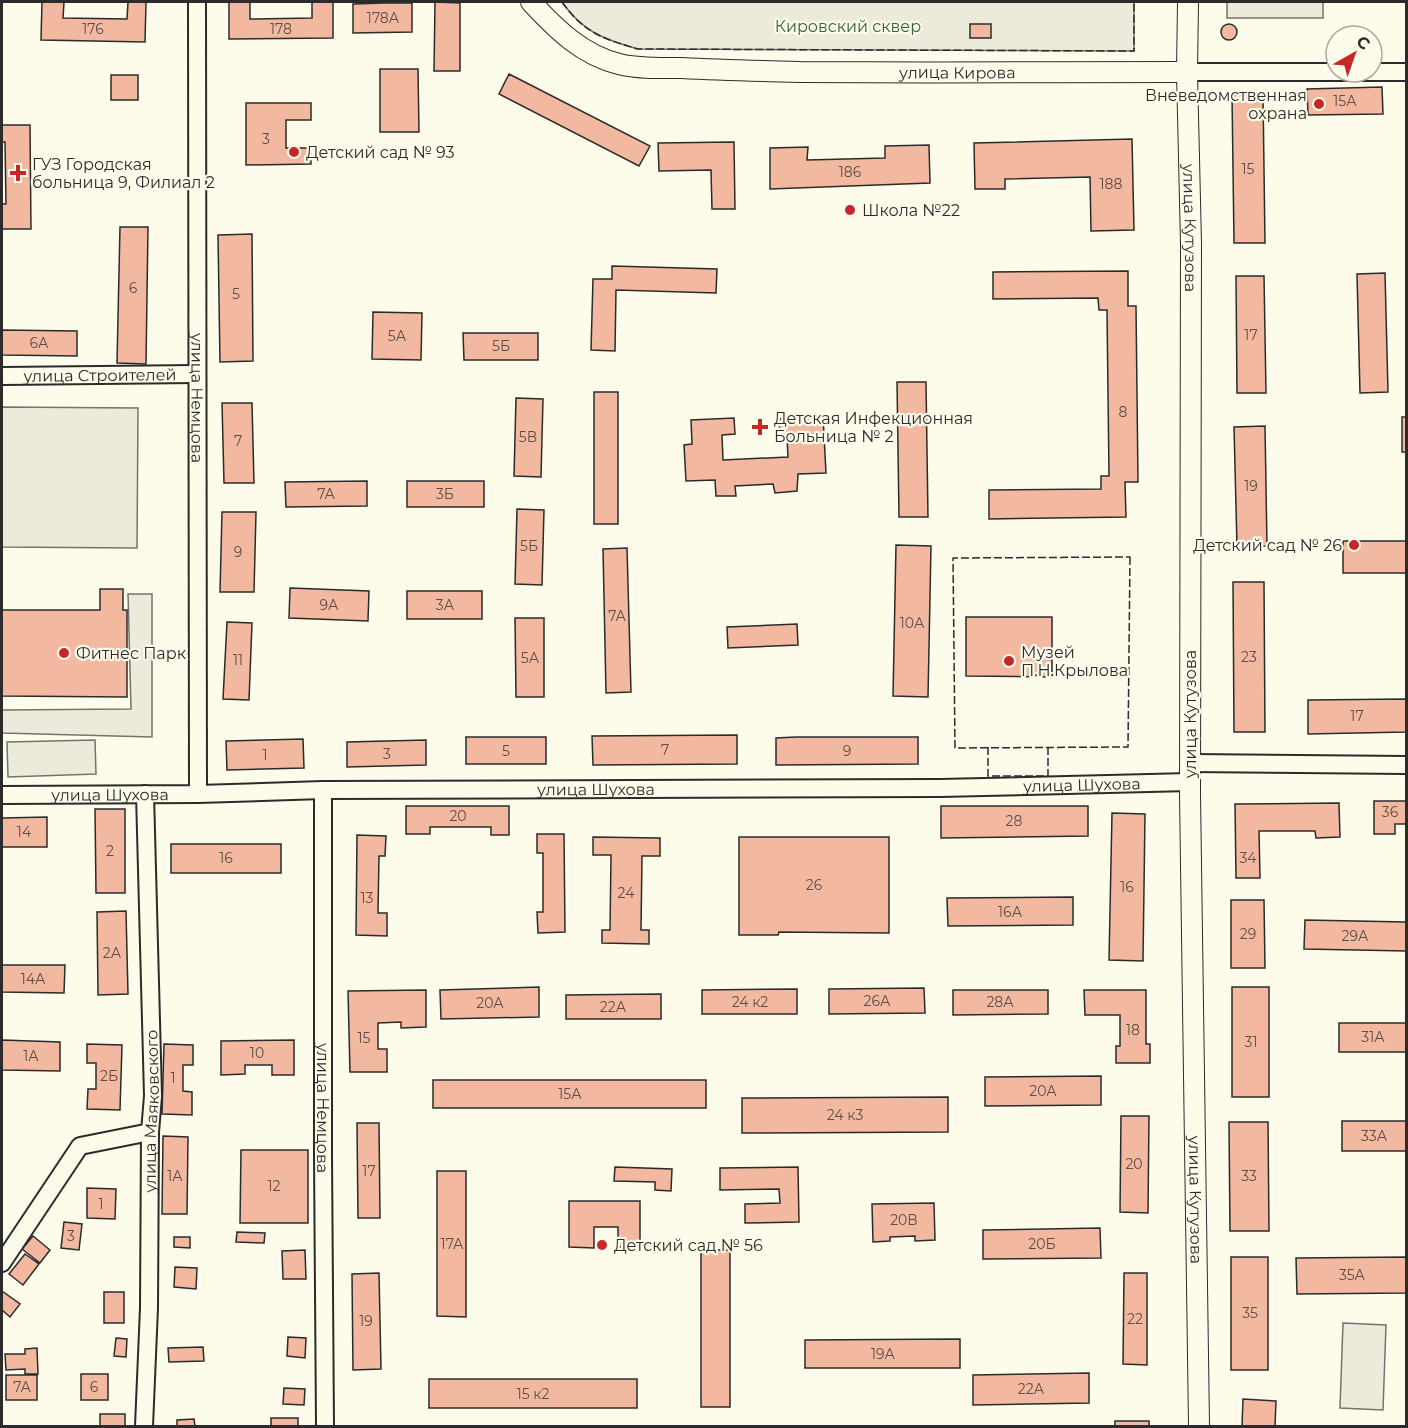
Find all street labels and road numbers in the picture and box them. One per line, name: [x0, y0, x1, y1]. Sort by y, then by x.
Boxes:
street label: улица Кирова: [898, 63, 1016, 82]
street label: улица Кутузова: [1180, 163, 1201, 292]
street label: улица Немцова: [188, 332, 207, 463]
street label: улица Строителей: [22, 365, 177, 385]
street label: улица Кутузова: [1181, 650, 1200, 779]
street label: улица Шухова: [1022, 774, 1141, 796]
street label: улица Шухова: [536, 779, 655, 799]
street label: улица Шухова: [50, 785, 169, 804]
street label: улица Маяковского: [140, 1029, 163, 1194]
street label: улица Немцова: [313, 1042, 333, 1173]
street label: улица Кутузова: [1185, 1135, 1206, 1264]

